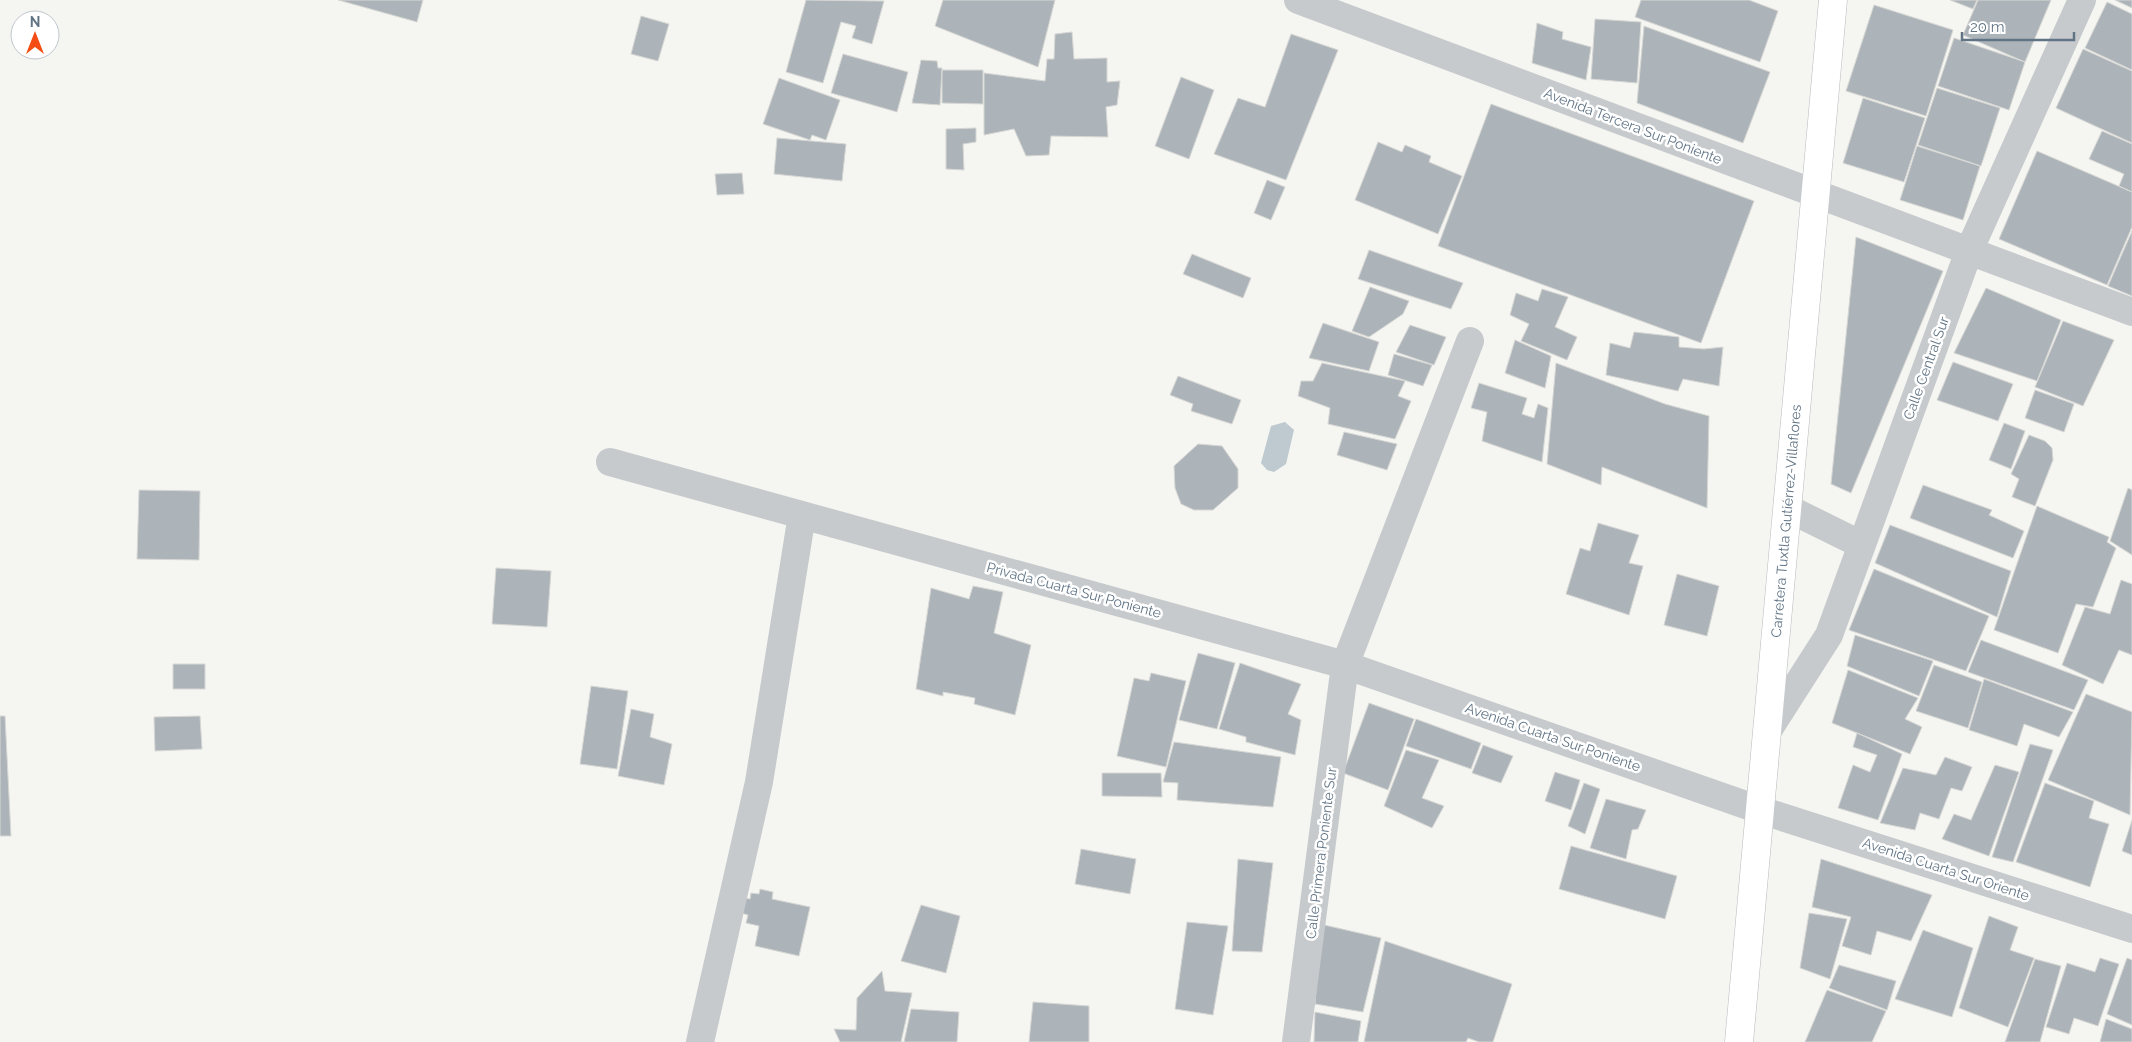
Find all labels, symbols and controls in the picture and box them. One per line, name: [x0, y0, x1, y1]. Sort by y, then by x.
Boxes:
north arrow: [10, 10, 60, 60]
scale bar: [1962, 10, 2074, 42]
text: N: [30, 14, 40, 30]
text: 20 m: [1970, 18, 2005, 36]
street label: Avenida Tercera Sur Poniente: [1542, 85, 1724, 167]
street label: Calle Central Sur: [1900, 314, 1952, 422]
street label: Carretera Tuxtla Gutiérrez-Villaflores: [1768, 404, 1804, 638]
street label: Privada Cuarta Sur Poniente: [985, 559, 1163, 621]
street label: Avenida Cuarta Sur Poniente: [1463, 699, 1643, 775]
street label: Calle Primera Poniente Sur: [1303, 766, 1339, 940]
street label: Avenida Cuarta Sur Oriente: [1861, 834, 2031, 904]

